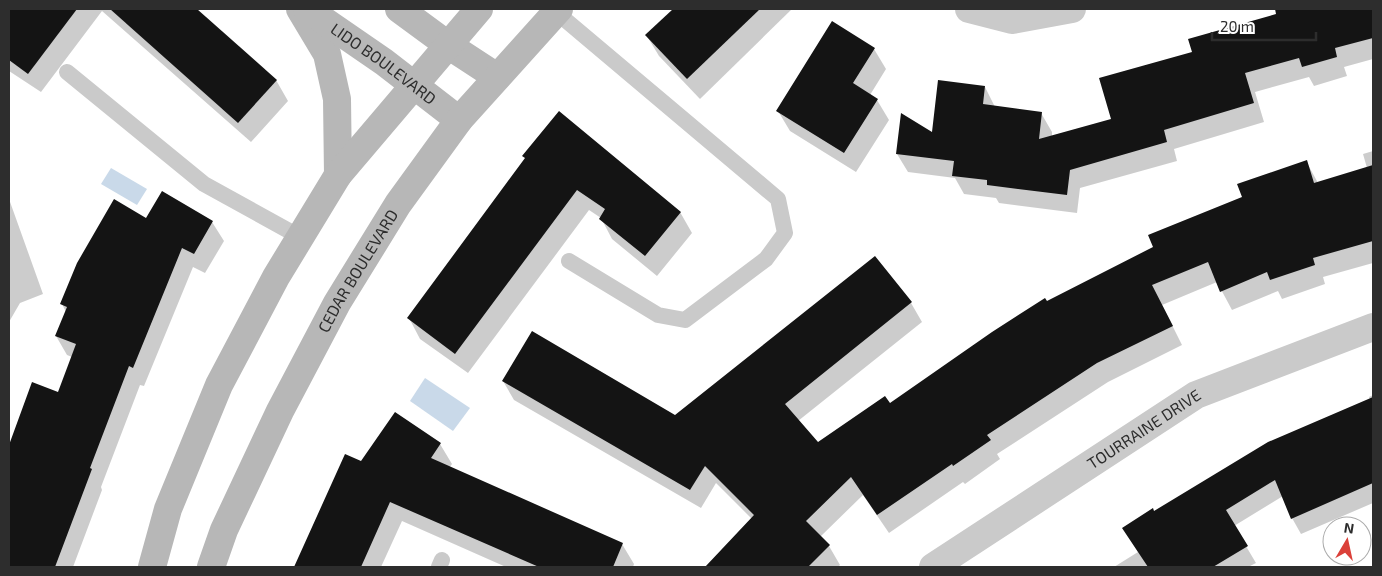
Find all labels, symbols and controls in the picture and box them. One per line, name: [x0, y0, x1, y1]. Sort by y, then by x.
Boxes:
scale bar: [1212, 10, 1316, 42]
text: 20 m: [1220, 17, 1254, 35]
street label: LIDO BOULEVARD: [328, 18, 440, 108]
street label: CEDAR BOULEVARD: [313, 206, 401, 335]
street label: TOURRAINE DRIVE: [1083, 385, 1204, 473]
north arrow: [1322, 516, 1372, 566]
text: N: [1343, 518, 1355, 537]

